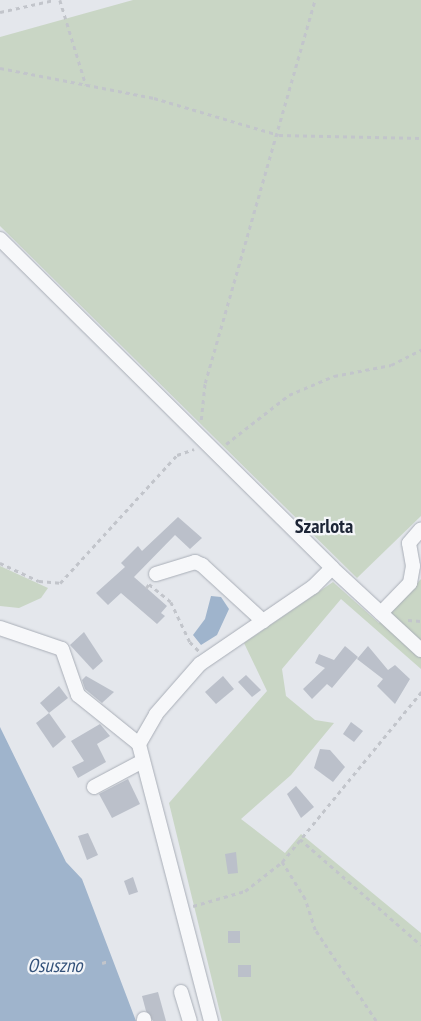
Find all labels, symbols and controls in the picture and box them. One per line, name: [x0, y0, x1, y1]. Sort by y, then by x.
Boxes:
district label: Szarlota: [295, 514, 353, 538]
water label: Osuszno: [28, 955, 82, 977]

